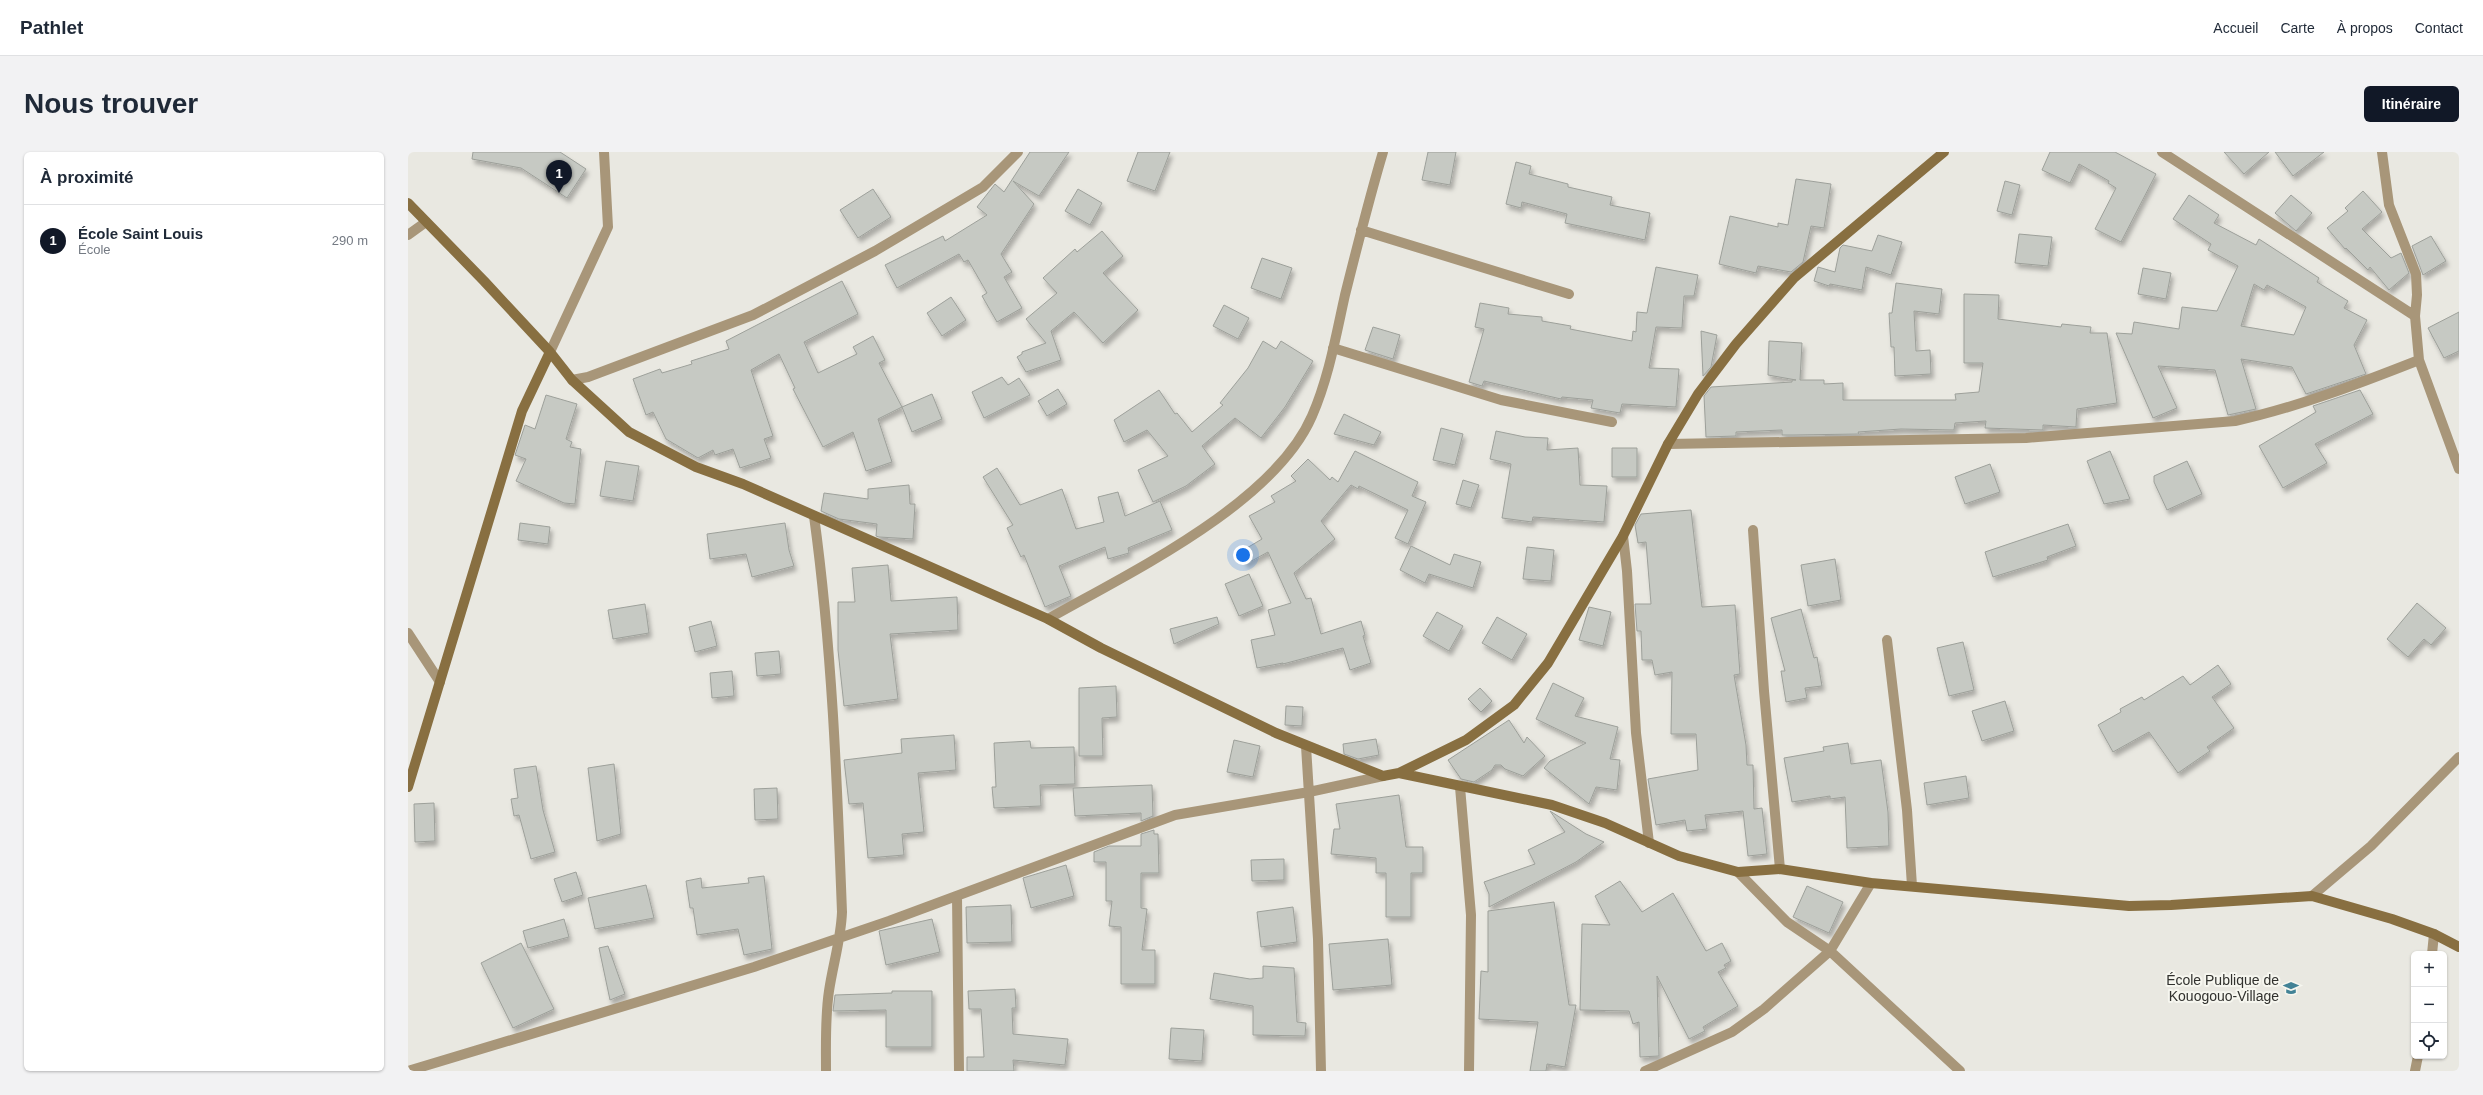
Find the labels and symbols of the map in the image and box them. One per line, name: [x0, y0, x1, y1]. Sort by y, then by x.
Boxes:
pin: 1: [546, 160, 572, 193]
your location: [1233, 545, 1253, 565]
place label: École Publique de Kouogouo-Village: [2166, 972, 2279, 1004]
school or university icon: École Publique de Kouogouo-Village: [2282, 979, 2300, 997]

